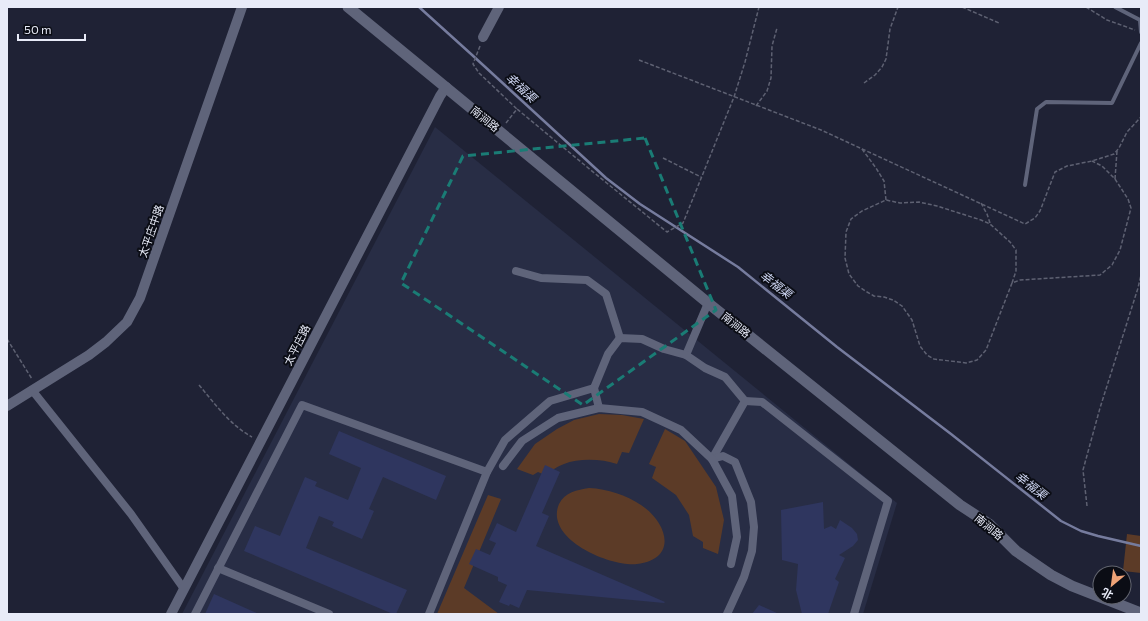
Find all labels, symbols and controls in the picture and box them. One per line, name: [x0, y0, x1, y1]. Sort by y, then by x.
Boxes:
scale bar: [18, 16, 85, 42]
text: 50 m: [24, 22, 52, 36]
water label: 幸福渠: [504, 70, 541, 106]
street label: 南涧路: [468, 103, 502, 134]
street label: 太平庄中路: [135, 203, 166, 259]
water label: 幸福渠: [758, 268, 797, 302]
street label: 南涧路: [719, 309, 753, 340]
street label: 太平庄路: [281, 322, 312, 367]
water label: 幸福渠: [1013, 469, 1052, 503]
street label: 南涧路: [973, 511, 1006, 542]
north arrow: [1092, 565, 1132, 605]
text: 北: [1099, 586, 1115, 603]

